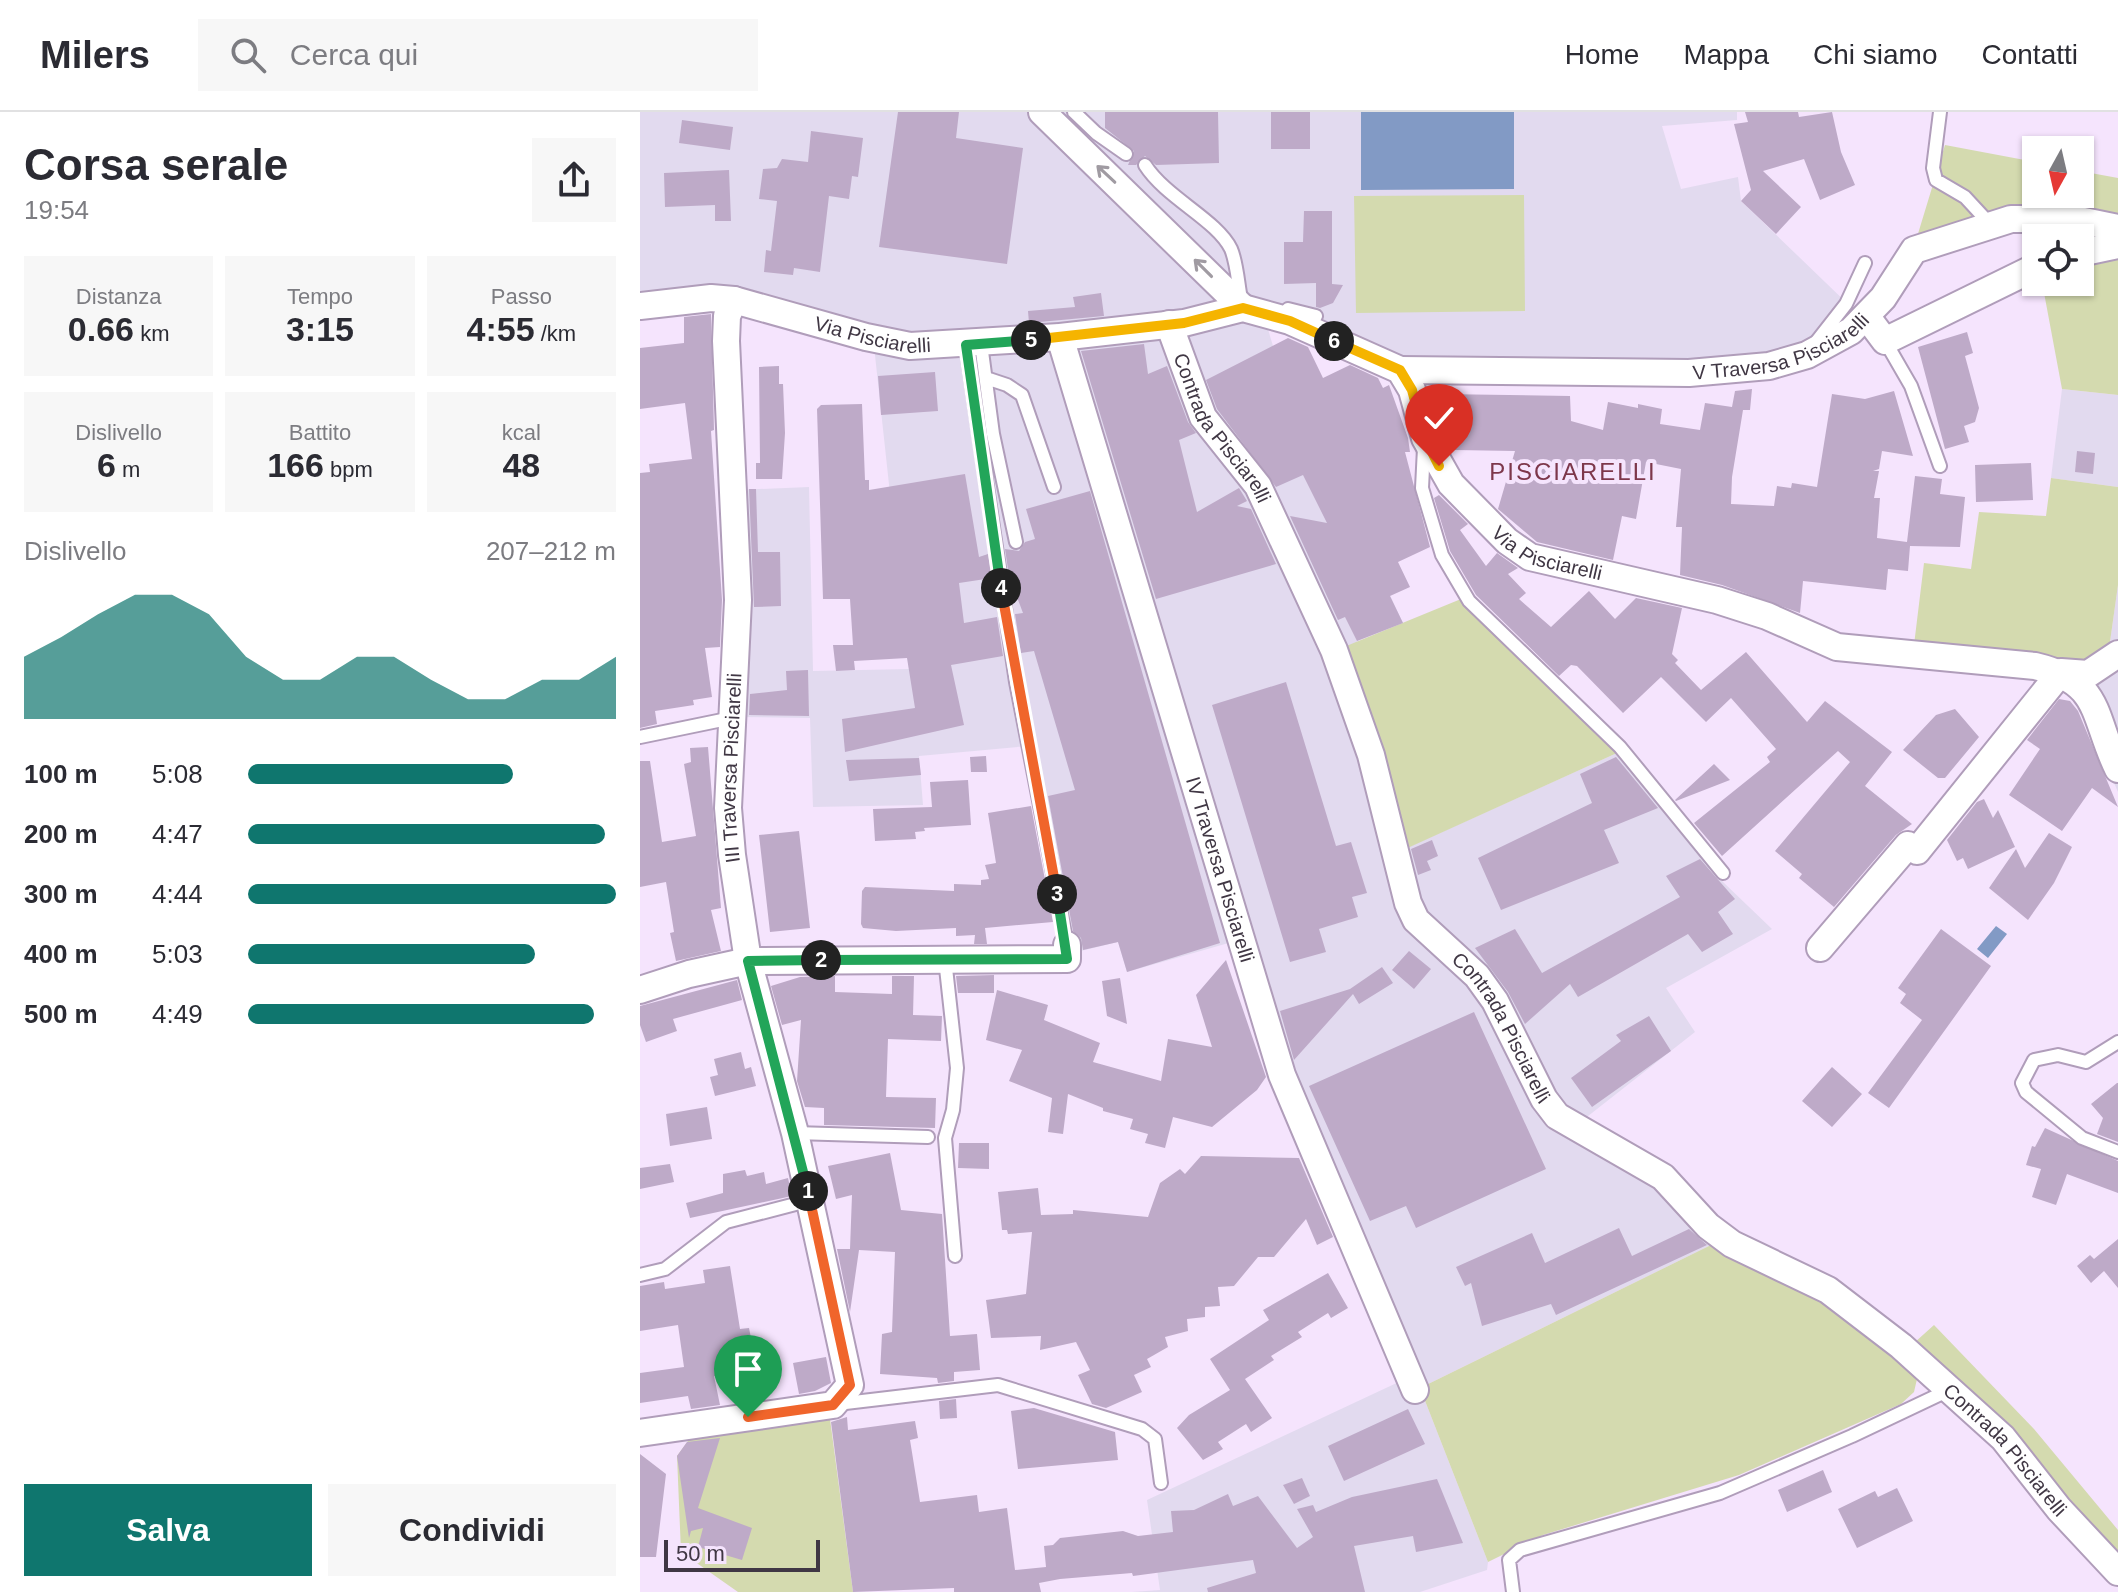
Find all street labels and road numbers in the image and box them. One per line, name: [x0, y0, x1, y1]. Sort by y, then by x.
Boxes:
street label: V Traversa Pisciarelli: [1692, 309, 1873, 384]
street label: Via Pisciarelli: [812, 312, 931, 357]
street label: Contrada Pisciarelli: [1170, 350, 1275, 506]
street label: Via Pisciarelli: [1487, 521, 1604, 584]
street label: III Traversa Pisciarelli: [717, 672, 745, 864]
street label: IV Traversa Pisciarelli: [1182, 774, 1258, 965]
street label: Contrada Pisciarelli: [1448, 948, 1554, 1108]
street label: Contrada Pisciarelli: [1939, 1379, 2071, 1521]

